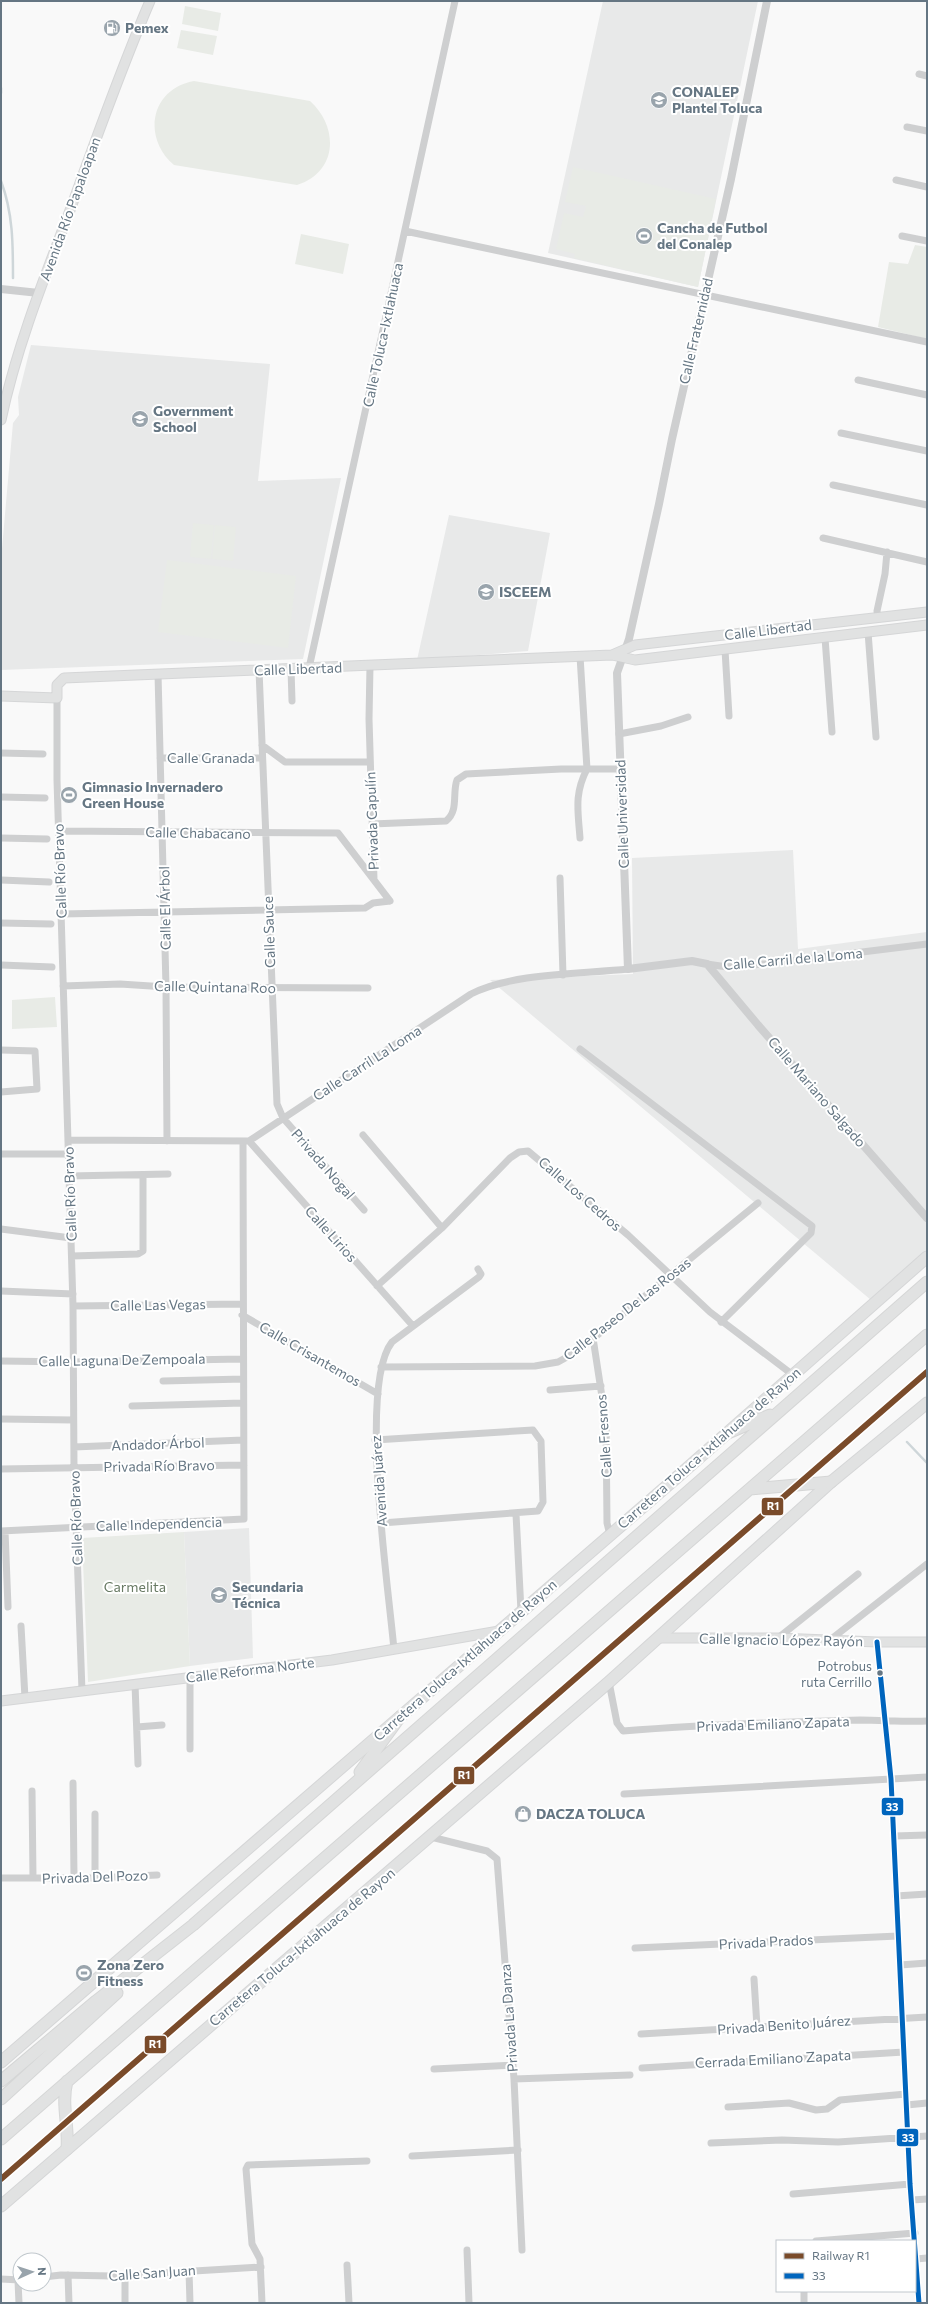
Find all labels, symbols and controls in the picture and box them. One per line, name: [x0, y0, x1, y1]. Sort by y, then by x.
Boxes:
fuel station icon: Pemex: [102, 18, 122, 38]
place label: Pemex: [125, 19, 169, 36]
place label: CONALEP Plantel Toluca: [672, 83, 762, 116]
school or university icon: CONALEP Plantel Toluca: [649, 90, 669, 110]
street label: Avenida Río Papaloapan: [36, 135, 103, 283]
place label: Cancha de Futbol del Conalep: [657, 219, 768, 252]
sports icon: Cancha de Futbol del Conalep: [634, 226, 654, 246]
street label: Calle Toluca-Ixtlahuaca: [359, 261, 406, 409]
street label: Calle Fraternidad: [675, 276, 716, 386]
place label: Government School: [153, 402, 234, 435]
school or university icon: Government School: [130, 409, 150, 429]
school or university icon: ISCEEM: [476, 582, 496, 602]
place label: ISCEEM: [499, 583, 552, 600]
street label: Calle Libertad: [723, 616, 813, 643]
street label: Calle Libertad: [254, 658, 342, 679]
street label: Calle Granada: [167, 749, 255, 766]
street label: Calle Universidad: [611, 759, 632, 869]
street label: Privada Capulín: [361, 771, 382, 871]
place label: Gimnasio Invernadero Green House: [82, 778, 223, 811]
sports icon: Gimnasio Invernadero Green House: [59, 785, 79, 805]
street label: Calle Río Bravo: [49, 823, 70, 919]
street label: Calle Chabacano: [145, 823, 251, 842]
street label: Calle El Árbol: [155, 866, 174, 950]
street label: Calle Sauce: [259, 896, 278, 968]
street label: Calle Carril de la Loma: [723, 944, 863, 973]
street label: Calle Quintana Roo: [154, 977, 276, 996]
street label: Calle Carril La Loma: [309, 1021, 424, 1104]
street label: Calle Mariano Salgado: [765, 1033, 870, 1150]
street label: Privada Nogal: [288, 1125, 359, 1202]
street label: Calle Río Bravo: [59, 1146, 80, 1242]
street label: Calle Los Cedros: [535, 1153, 625, 1234]
street label: Calle Lirios: [302, 1202, 361, 1265]
street label: Calle Paseo De Las Rosas: [560, 1254, 694, 1364]
street label: Calle Las Vegas: [110, 1295, 206, 1314]
street label: Calle Crisantemos: [256, 1318, 364, 1390]
street label: Calle Laguna De Zempoala: [38, 1350, 206, 1369]
street label: Carretera Toluca-Ixtlahuaca de Rayon: [613, 1363, 804, 1532]
street label: Calle Fresnos: [592, 1394, 615, 1478]
street label: Andador Árbol: [111, 1433, 205, 1454]
street label: Avenida Juárez: [367, 1435, 390, 1528]
street label: Privada Río Bravo: [103, 1456, 215, 1475]
street label: Calle Río Bravo: [65, 1470, 86, 1566]
line badge: R1: [761, 1497, 784, 1516]
text: R1: [767, 1499, 779, 1512]
street label: Calle Independencia: [95, 1513, 223, 1534]
street label: Carretera Toluca-Ixtlahuaca de Rayon: [369, 1575, 560, 1744]
park label: Carmelita: [104, 1578, 166, 1595]
place label: Secundaria Técnica: [232, 1578, 303, 1611]
school or university icon: Secundaria Técnica: [209, 1585, 229, 1605]
street label: Calle Ignacio López Rayón: [699, 1630, 863, 1649]
street label: Calle Reforma Norte: [185, 1653, 315, 1686]
place label: Potrobus ruta Cerrillo: [801, 1658, 872, 1690]
marker: Potrobus ruta Cerrillo: [875, 1668, 885, 1678]
street label: Privada Emiliano Zapata: [696, 1712, 850, 1735]
line badge: R1: [453, 1766, 475, 1785]
text: R1: [458, 1768, 470, 1781]
line badge: 33: [881, 1797, 904, 1816]
text: 33: [886, 1800, 898, 1813]
shop icon: DACZA TOLUCA: [513, 1804, 533, 1824]
place label: DACZA TOLUCA: [536, 1805, 645, 1822]
street label: Carretera Toluca-Ixtlahuaca de Rayon: [205, 1864, 398, 2029]
street label: Privada Del Pozo: [41, 1866, 149, 1887]
street label: Privada Prados: [718, 1931, 814, 1952]
place label: Zona Zero Fitness: [97, 1956, 164, 1989]
sports icon: Zona Zero Fitness: [74, 1963, 94, 1983]
street label: Privada La Danza: [496, 1963, 521, 2073]
street label: Privada Benito Juárez: [717, 2011, 851, 2038]
line badge: R1: [144, 2035, 167, 2054]
text: R1: [149, 2037, 161, 2050]
street label: Cerrada Emiliano Zapata: [694, 2046, 852, 2071]
line badge: 33: [896, 2128, 919, 2147]
text: 33: [902, 2131, 914, 2144]
legend: [776, 2240, 916, 2292]
text: Railway R1: [812, 2248, 870, 2262]
north arrow: [12, 2252, 52, 2292]
street label: Calle San Juan: [108, 2261, 196, 2284]
text: N: [36, 2267, 49, 2276]
text: 33: [812, 2268, 826, 2282]

